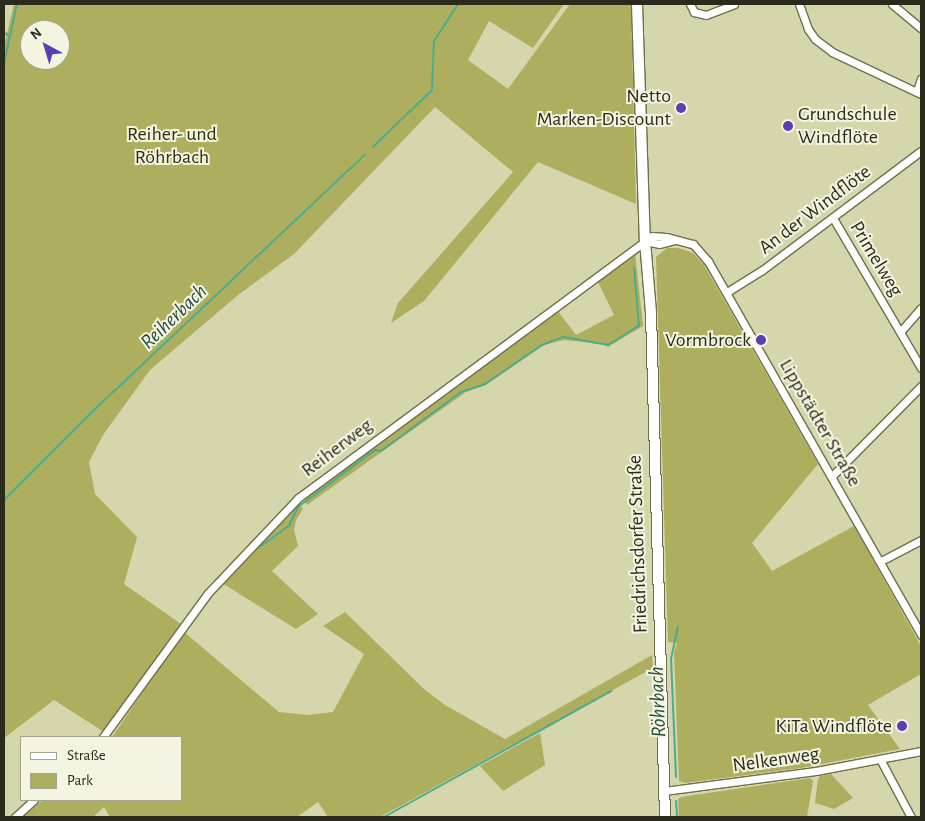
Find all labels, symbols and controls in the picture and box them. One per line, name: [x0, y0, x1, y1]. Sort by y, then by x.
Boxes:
north arrow: [20, 20, 70, 70]
text: N: [28, 26, 44, 43]
place label: Netto Marken-Discount: [537, 84, 671, 131]
marker: Netto Marken-Discount: [675, 102, 687, 114]
place label: Grundschule Windflöte: [798, 102, 897, 149]
marker: Grundschule Windflöte: [782, 120, 794, 132]
park label: Reiher- und Röhrbach: [127, 122, 217, 169]
street label: An der Windflöte: [754, 160, 876, 260]
street label: Primelweg: [844, 217, 908, 301]
water label: Reiherbach: [135, 279, 213, 355]
place label: Vormbrock: [665, 328, 751, 352]
marker: Vormbrock: [755, 334, 767, 346]
street label: Lippstädter Straße: [774, 355, 866, 491]
street label: Reiherweg: [297, 414, 377, 482]
street label: Friedrichsdorfer Straße: [623, 454, 653, 634]
water label: Röhrbach: [644, 666, 672, 738]
place label: KiTa Windflöte: [776, 714, 892, 738]
marker: KiTa Windflöte: [896, 720, 908, 732]
legend: [20, 736, 182, 801]
street label: Nelkenweg: [731, 742, 821, 778]
text: Straße: [67, 748, 106, 763]
text: Park: [67, 773, 93, 788]

